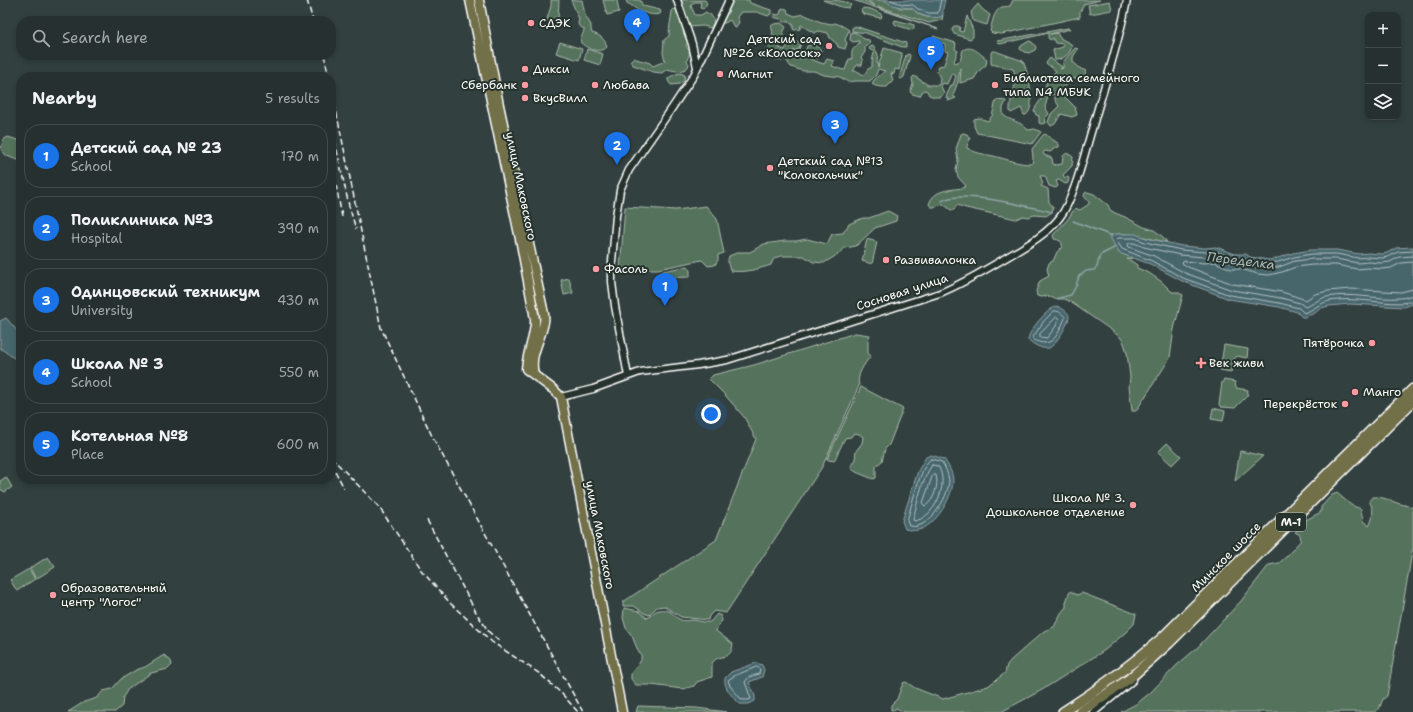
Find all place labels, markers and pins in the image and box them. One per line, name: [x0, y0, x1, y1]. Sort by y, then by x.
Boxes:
pin: 4: [624, 9, 650, 42]
place label: СДЭК: [539, 15, 571, 31]
marker: СДЭК: [526, 18, 536, 28]
place label: Детский сад №26 «Колосок»: [723, 31, 821, 61]
pin: 5: [918, 37, 944, 70]
marker: Детский сад №26 «Колосок»: [824, 41, 834, 51]
place label: Дикси: [533, 61, 570, 77]
marker: Дикси: [520, 64, 530, 74]
place label: Магнит: [728, 66, 774, 82]
marker: Магнит: [715, 69, 725, 79]
place label: Библиотека семейного типа N4 МБУК: [1003, 70, 1140, 100]
place label: Сбербанк: [461, 77, 518, 93]
place label: Любава: [603, 77, 650, 93]
marker: Сбербанк: [520, 80, 530, 90]
marker: Любава: [590, 80, 600, 90]
marker: Библиотека семейного типа N4 МБУК: [990, 80, 1000, 90]
place label: ВкусВилл: [533, 90, 587, 106]
marker: ВкусВилл: [520, 93, 530, 103]
pin: 3: [822, 111, 848, 144]
pin: 2: [604, 132, 630, 165]
place label: Детский сад №13 "Колокольчик": [778, 153, 883, 183]
marker: Детский сад №13 "Колокольчик": [765, 163, 775, 173]
place label: Развивалочка: [894, 252, 976, 268]
marker: Развивалочка: [881, 255, 891, 265]
place label: Фасоль: [604, 261, 648, 277]
marker: Фасоль: [591, 264, 601, 274]
pin: 1: [652, 273, 678, 306]
place label: Пятёрочка: [1303, 335, 1365, 351]
marker: Пятёрочка: [1367, 338, 1377, 348]
place label: Век живи: [1209, 355, 1264, 371]
marker: Век живи: [1196, 358, 1206, 368]
place label: Манго: [1363, 384, 1401, 400]
marker: Манго: [1350, 387, 1360, 397]
place label: Перекрёсток: [1264, 396, 1338, 412]
marker: Перекрёсток: [1340, 399, 1350, 409]
place label: Школа № 3. Дошкольное отделение: [986, 490, 1125, 520]
marker: Школа № 3. Дошкольное отделение: [1128, 500, 1138, 510]
place label: Образовательный центр "Логос": [61, 580, 167, 610]
marker: Образовательный центр "Логос": [48, 590, 58, 600]

